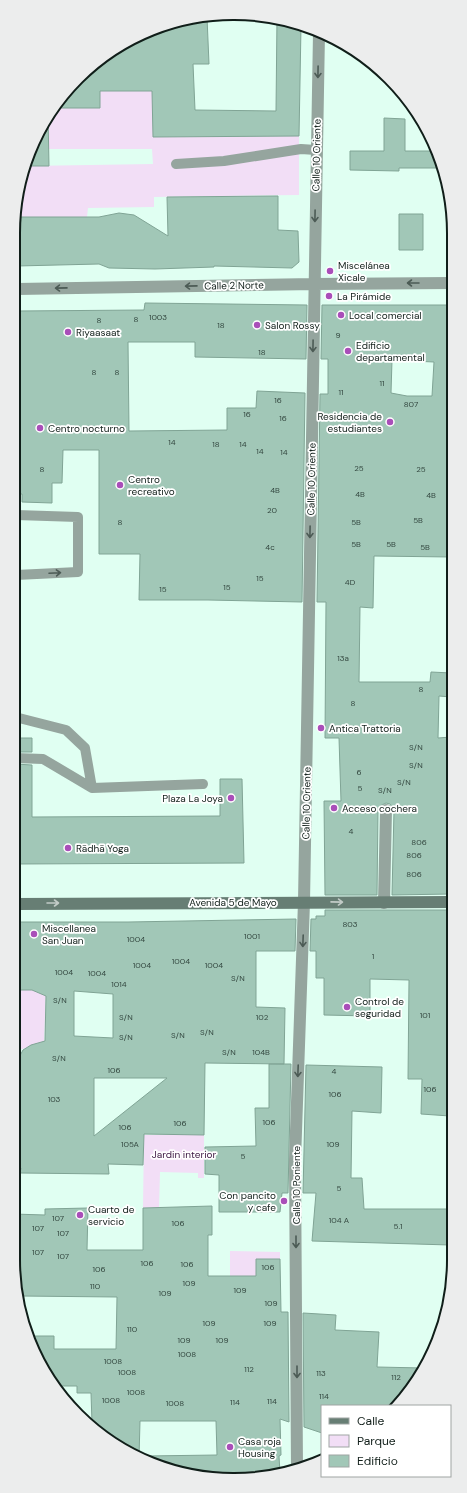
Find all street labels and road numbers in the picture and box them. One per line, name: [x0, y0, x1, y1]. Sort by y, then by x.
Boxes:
street label: Calle 10 Oriente: [309, 118, 324, 191]
street label: Calle 2 Norte: [204, 278, 264, 293]
street label: Calle 10 Oriente: [304, 442, 319, 515]
street label: Calle 10 Oriente: [299, 766, 314, 839]
street label: Avenida 5 de Mayo: [189, 896, 277, 909]
street label: Calle 10 Poniente: [290, 1145, 303, 1224]

